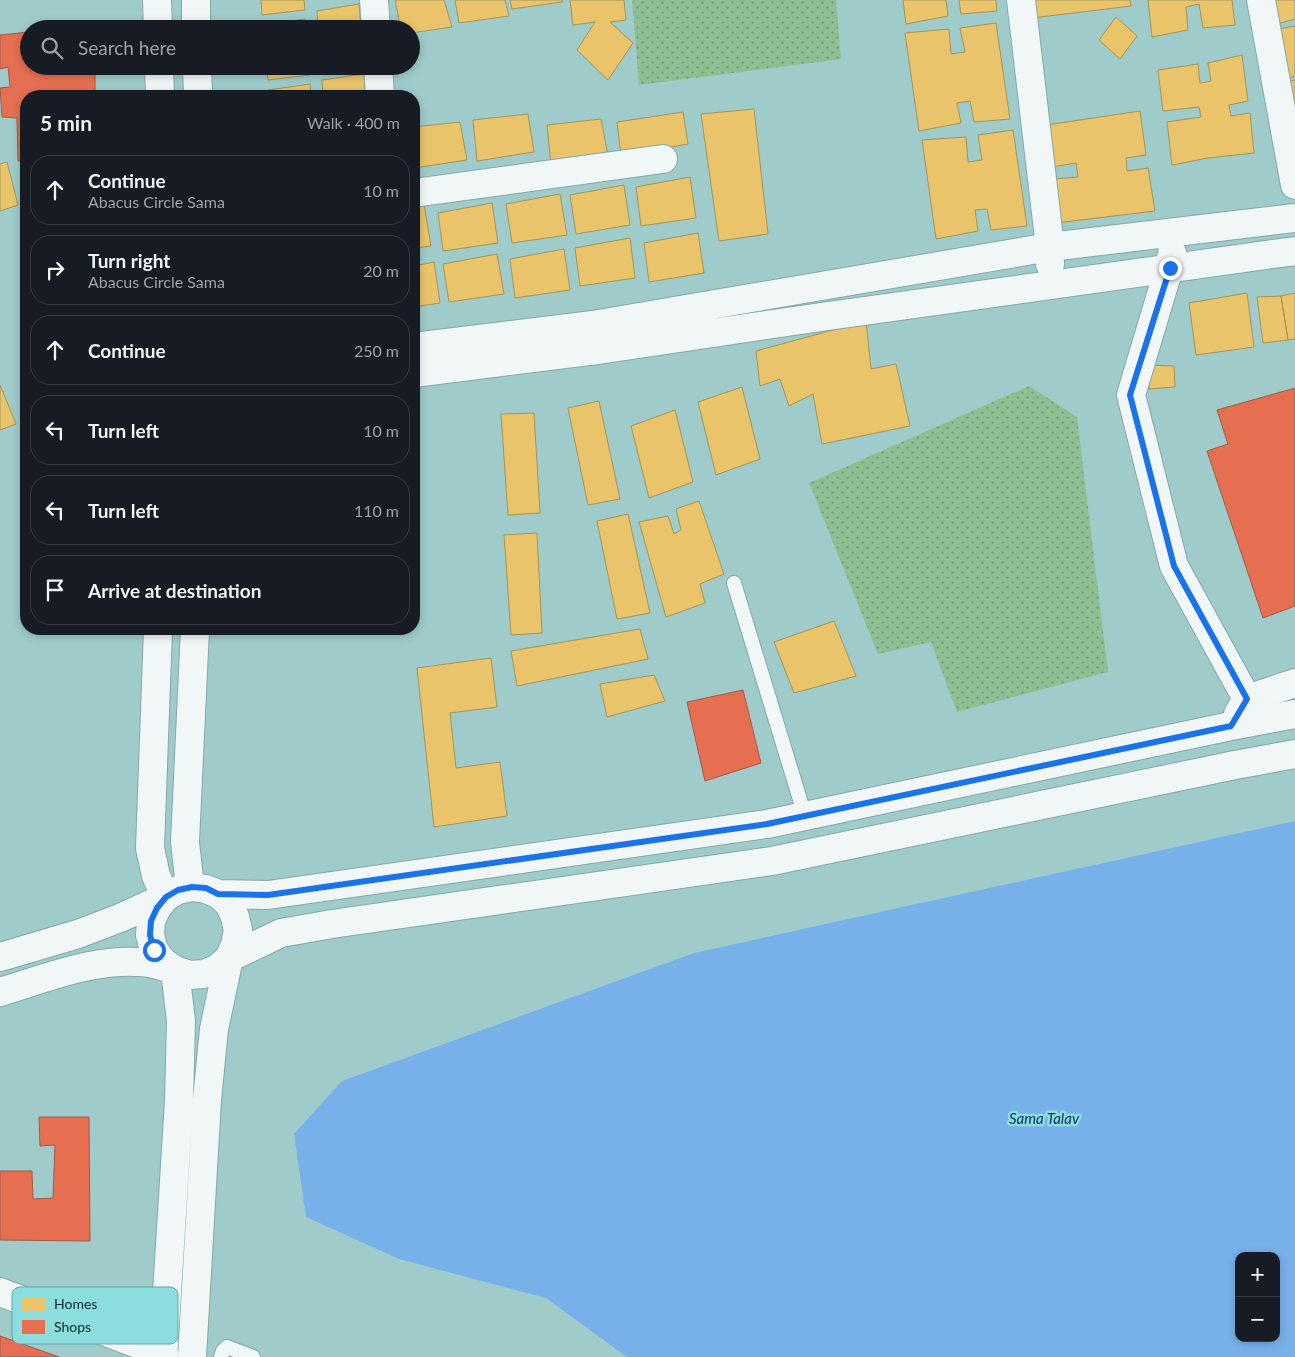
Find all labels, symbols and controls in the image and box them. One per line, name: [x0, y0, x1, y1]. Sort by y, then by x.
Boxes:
search box: [20, 20, 420, 75]
icon: search: [38, 34, 66, 62]
text: Search here: [78, 36, 176, 59]
text: 5 min: [40, 110, 92, 135]
text: Walk · 400 m: [307, 113, 400, 132]
text: Continue: [88, 169, 166, 192]
icon: ahead: [41, 176, 69, 204]
text: 10 m: [363, 181, 399, 200]
text: Abacus Circle Sama: [88, 192, 225, 211]
text: Turn right: [88, 249, 170, 272]
icon: right: [41, 256, 69, 284]
route end: [1159, 257, 1182, 280]
text: 20 m: [363, 261, 399, 280]
text: Abacus Circle Sama: [88, 272, 225, 291]
icon: ahead: [41, 336, 69, 364]
text: Continue: [88, 339, 166, 362]
text: 250 m: [354, 341, 399, 360]
icon: left: [41, 416, 69, 444]
text: Turn left: [88, 419, 159, 442]
text: 10 m: [363, 421, 399, 440]
icon: left: [41, 496, 69, 524]
text: Turn left: [88, 499, 159, 522]
text: 110 m: [354, 501, 399, 520]
icon: arrive: [41, 576, 69, 604]
text: Arrive at destination: [88, 579, 261, 602]
route start: [143, 939, 166, 962]
water label: Sama Talav: [1009, 1109, 1080, 1127]
map controls: [1235, 1252, 1280, 1342]
button: +: [1235, 1252, 1280, 1297]
legend: [12, 1287, 178, 1344]
text: Homes: [54, 1295, 97, 1312]
button: −: [1235, 1297, 1280, 1342]
text: Shops: [54, 1318, 91, 1335]

